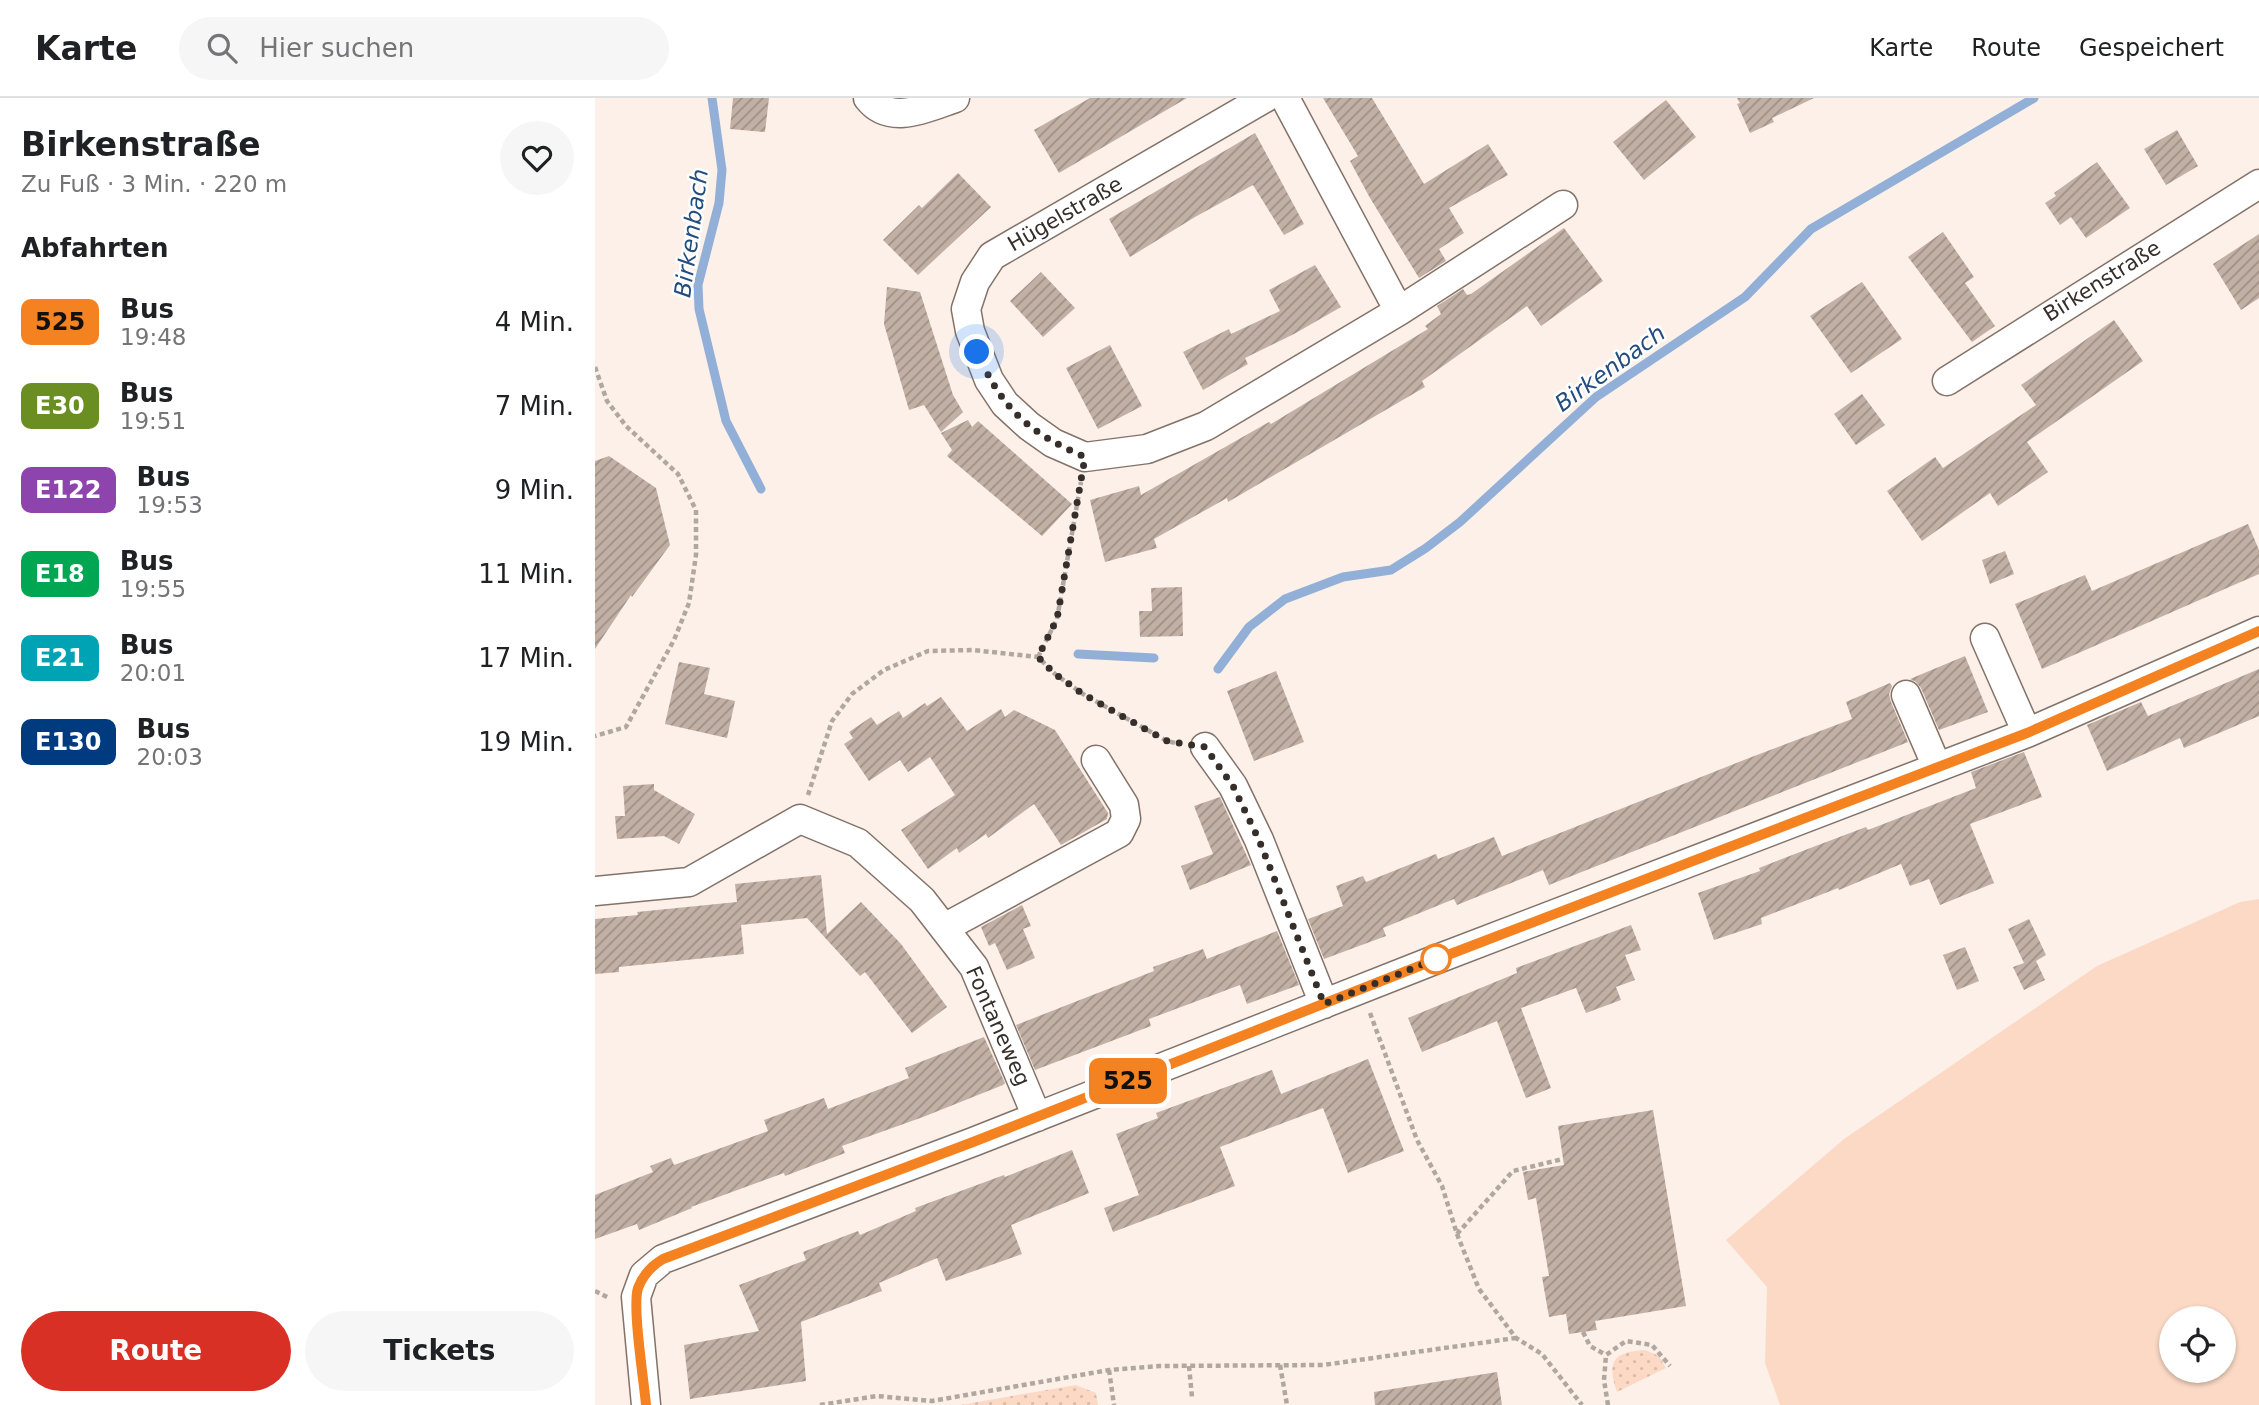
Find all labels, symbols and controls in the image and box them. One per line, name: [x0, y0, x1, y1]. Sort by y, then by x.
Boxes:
search box: [179, 17, 669, 80]
text: Karte: [35, 29, 137, 68]
icon: search: [203, 29, 241, 67]
text: Hier suchen: [259, 33, 414, 63]
text: Karte: [1869, 34, 1933, 62]
text: Route: [1971, 34, 2041, 62]
text: Gespeichert: [2079, 34, 2224, 62]
button: heart: [500, 121, 574, 195]
text: Birkenstraße: [21, 125, 261, 164]
water label: Birkenbach: [669, 167, 713, 299]
text: Zu Fuß · 3 Min. · 220 m: [21, 171, 287, 197]
street label: Hügelstraße: [1004, 172, 1126, 256]
text: Abfahrten: [21, 233, 169, 263]
street label: Birkenstraße: [2039, 235, 2165, 327]
text: Bus: [120, 294, 174, 324]
text: 4 Min.: [495, 307, 574, 337]
text: 525: [35, 308, 85, 336]
water label: Birkenbach: [1550, 319, 1670, 417]
text: 19:48: [120, 324, 186, 350]
your location: [959, 334, 994, 369]
text: Bus: [120, 378, 174, 408]
text: 7 Min.: [495, 391, 574, 421]
text: E30: [35, 392, 85, 420]
text: 19:51: [120, 408, 186, 434]
text: Bus: [137, 462, 190, 492]
text: 9 Min.: [495, 475, 574, 505]
text: E122: [35, 476, 102, 504]
text: 19:53: [137, 492, 203, 518]
text: Bus: [120, 546, 174, 576]
text: 11 Min.: [478, 559, 574, 589]
text: E18: [35, 560, 85, 588]
text: 19:55: [120, 576, 186, 602]
text: Bus: [120, 630, 174, 660]
text: 17 Min.: [478, 643, 574, 673]
text: E21: [35, 644, 85, 672]
text: 20:01: [120, 660, 186, 686]
text: Bus: [137, 714, 190, 744]
text: 19 Min.: [478, 727, 574, 757]
text: E130: [35, 728, 102, 756]
text: 20:03: [137, 744, 203, 770]
unlabelled marker: [1421, 944, 1451, 974]
street label: Fontaneweg: [961, 963, 1035, 1089]
line badge: 525: [1088, 1058, 1168, 1104]
text: 525: [1103, 1067, 1153, 1095]
map controls: [2159, 1306, 2236, 1383]
button: locate: [2159, 1306, 2236, 1383]
button: Route: [21, 1311, 291, 1391]
button: Tickets: [305, 1311, 574, 1391]

